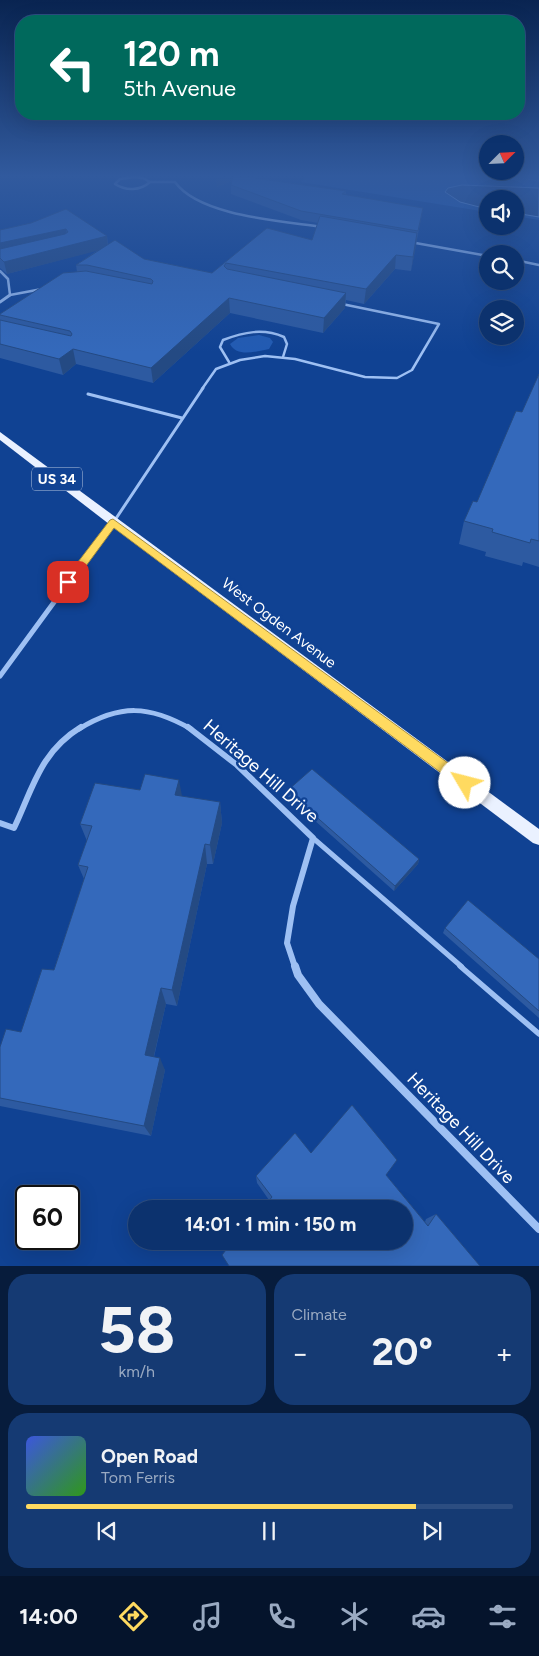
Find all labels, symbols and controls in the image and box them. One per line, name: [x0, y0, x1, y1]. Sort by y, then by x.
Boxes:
text: 120 m: [123, 33, 220, 75]
icon: left: [40, 35, 105, 100]
text: 5th Avenue: [123, 75, 236, 102]
north arrow: [479, 135, 524, 180]
map controls: [479, 135, 524, 345]
button: sound: [479, 190, 524, 235]
button: search: [479, 245, 524, 290]
button: layers: [479, 300, 524, 345]
road number: US 34: [32, 468, 82, 490]
pin: [47, 561, 89, 603]
icon: arrive: [54, 568, 82, 596]
street label: West Ogden Avenue: [218, 574, 340, 672]
street label: Heritage Hill Drive: [199, 715, 323, 827]
position arrow: [438, 756, 490, 808]
street label: Heritage Hill Drive: [402, 1068, 520, 1188]
speed limit sign: 60: [15, 1185, 80, 1250]
text: 14:01 · 1 min · 150 m: [185, 1213, 356, 1236]
text: 58: [98, 1290, 176, 1368]
text: Climate: [292, 1305, 347, 1324]
text: 20°: [372, 1329, 433, 1375]
text: −: [292, 1336, 309, 1370]
text: +: [496, 1336, 513, 1370]
text: km/h: [118, 1362, 155, 1381]
text: Open Road: [101, 1445, 198, 1468]
text: Tom Ferris: [101, 1468, 175, 1487]
icon: previous: [93, 1517, 121, 1545]
icon: pause: [255, 1517, 283, 1545]
icon: next: [418, 1517, 446, 1545]
icon: directions: [116, 1599, 151, 1634]
icon: music: [190, 1599, 225, 1634]
icon: phone: [264, 1599, 299, 1634]
icon: climate: [337, 1599, 372, 1634]
icon: car: [411, 1599, 446, 1634]
icon: filters: [485, 1599, 520, 1634]
text: 14:00: [19, 1603, 78, 1630]

